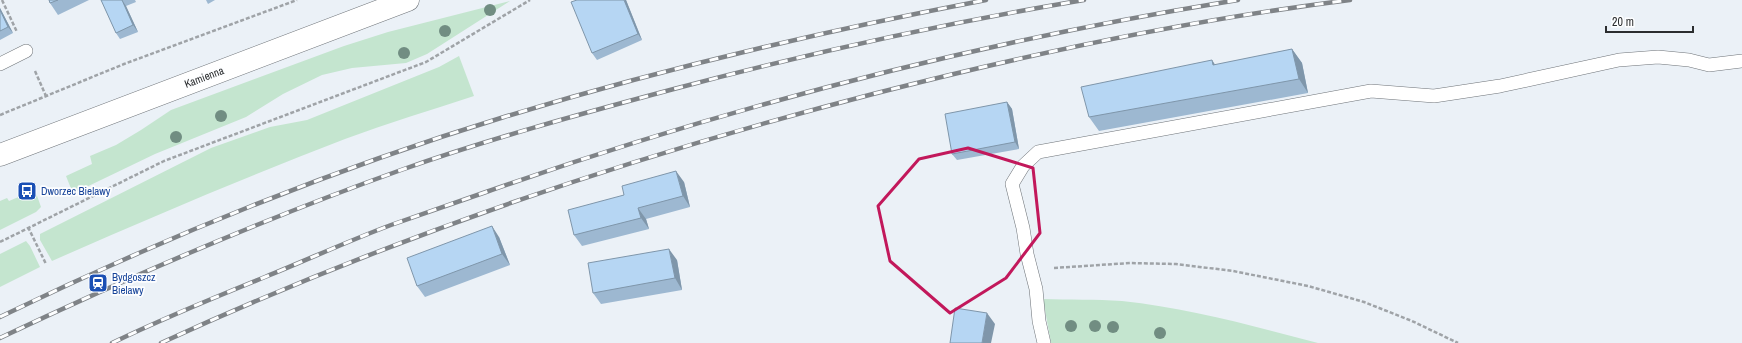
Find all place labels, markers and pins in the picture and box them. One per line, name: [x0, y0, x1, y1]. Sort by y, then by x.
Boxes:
bus stop icon: Dworzec Bielawy: [16, 180, 38, 202]
place label: Dworzec Bielawy: [41, 184, 111, 198]
place label: Bydgoszcz Bielawy: [112, 270, 156, 297]
station icon: Bydgoszcz Bielawy: [87, 272, 109, 294]

